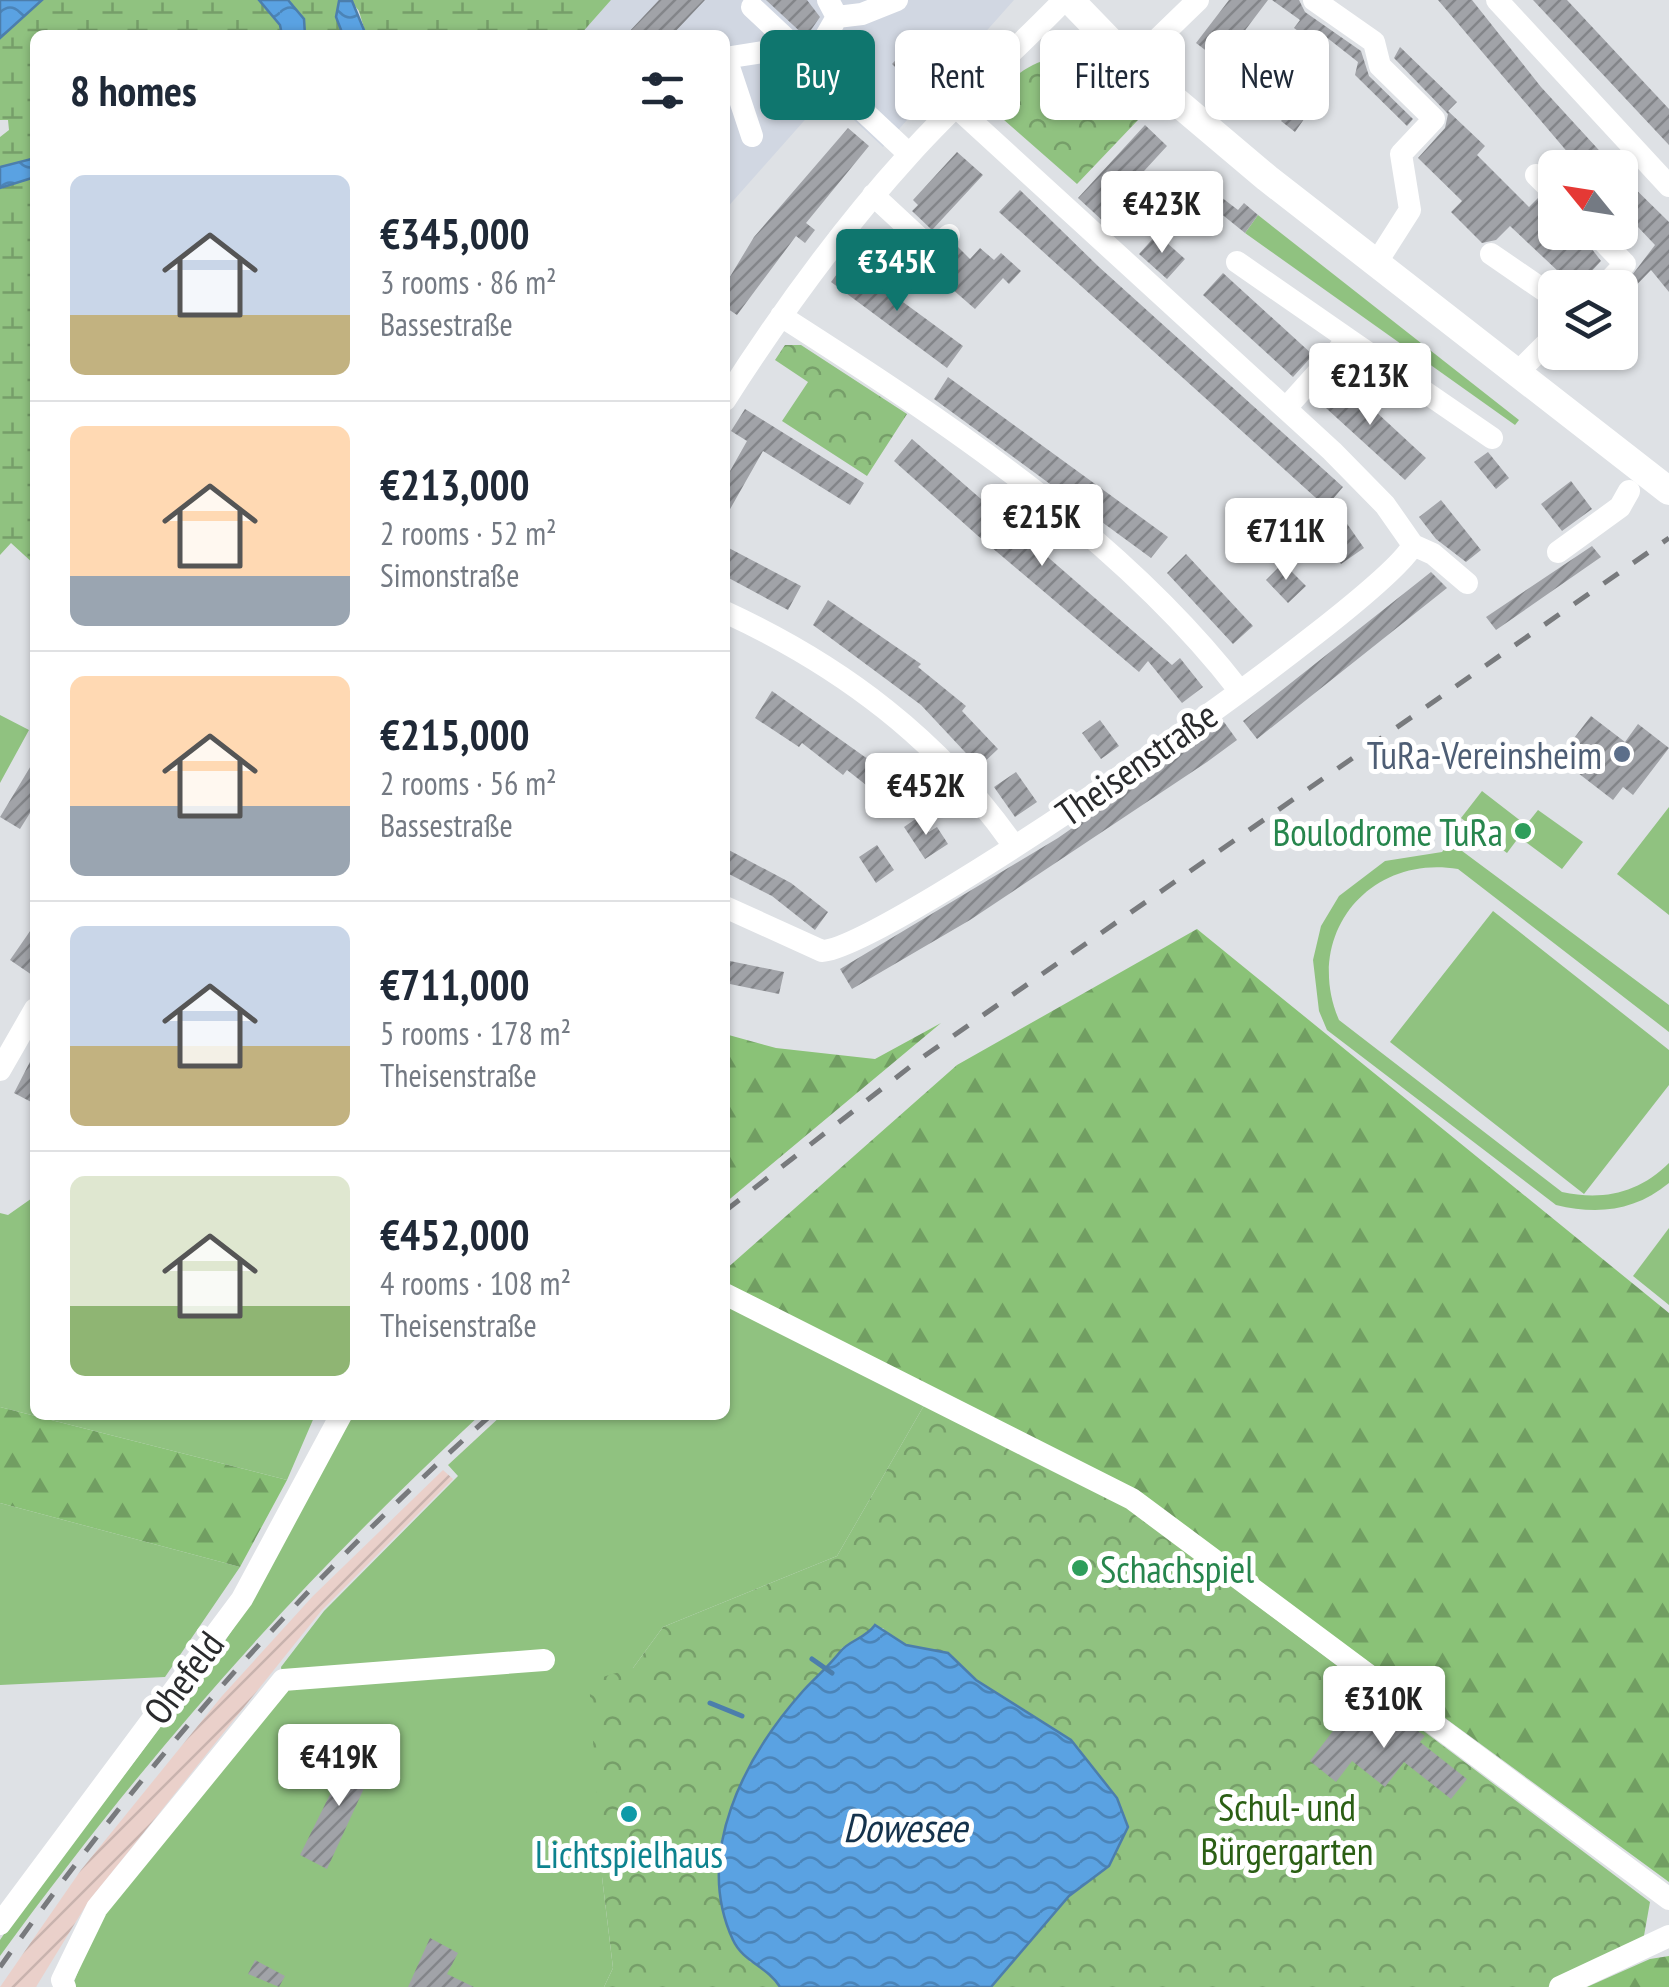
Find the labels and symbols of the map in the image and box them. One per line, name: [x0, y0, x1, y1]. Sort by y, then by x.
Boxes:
north arrow: [1538, 150, 1638, 250]
pin: €423K: [1092, 171, 1232, 256]
pin: €345K: [827, 229, 967, 314]
pin: €213K: [1300, 343, 1440, 428]
pin: €215K: [972, 484, 1112, 569]
pin: €711K: [1216, 498, 1356, 583]
street label: Theisenstraße: [1046, 690, 1226, 836]
place label: TuRa-Vereinsheim: [1367, 730, 1602, 779]
marker: TuRa-Vereinsheim: [1611, 743, 1633, 765]
pin: €452K: [856, 753, 996, 838]
place label: Boulodrome TuRa: [1272, 807, 1503, 856]
marker: Boulodrome TuRa: [1512, 820, 1534, 842]
place label: Schachspiel: [1100, 1544, 1254, 1593]
marker: Schachspiel: [1069, 1557, 1091, 1579]
street label: Ohefeld: [132, 1621, 234, 1733]
pin: €310K: [1314, 1666, 1454, 1751]
pin: €419K: [269, 1724, 409, 1809]
park label: Schul- und Bürgergarten: [1201, 1782, 1373, 1875]
water label: Dowesee: [843, 1801, 969, 1853]
marker: Lichtspielhaus: [618, 1803, 640, 1825]
place label: Lichtspielhaus: [535, 1829, 723, 1878]

